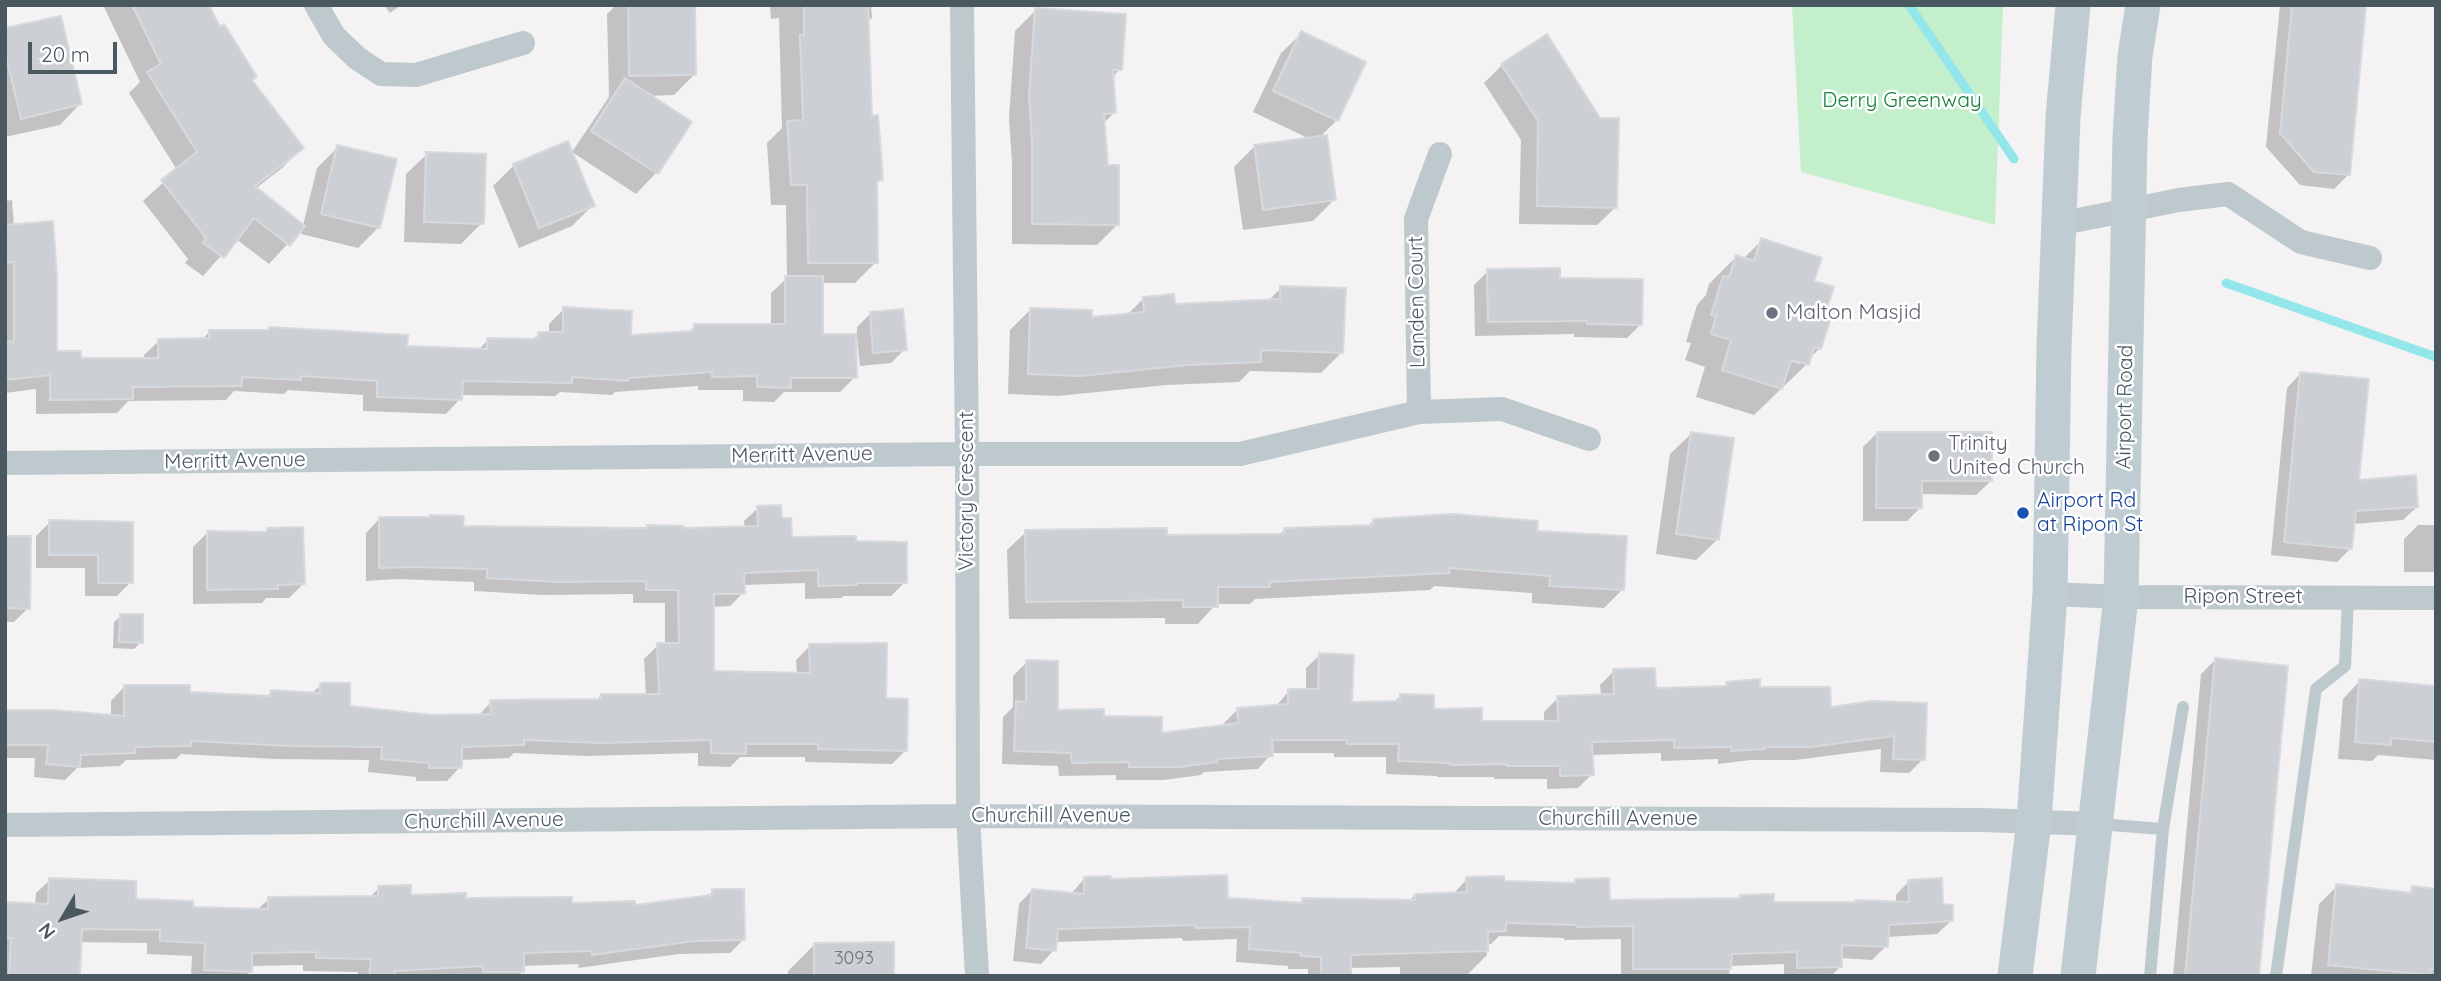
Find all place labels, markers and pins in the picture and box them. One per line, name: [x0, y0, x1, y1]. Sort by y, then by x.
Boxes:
place label: Malton Masjid: [1786, 300, 1921, 326]
marker: Malton Masjid: [1764, 305, 1780, 321]
place label: Trinity United Church: [1948, 431, 2085, 481]
marker: Trinity United Church: [1926, 448, 1942, 464]
place label: Airport Rd at Ripon St: [2037, 488, 2143, 538]
marker: Airport Rd at Ripon St: [2015, 505, 2031, 521]

